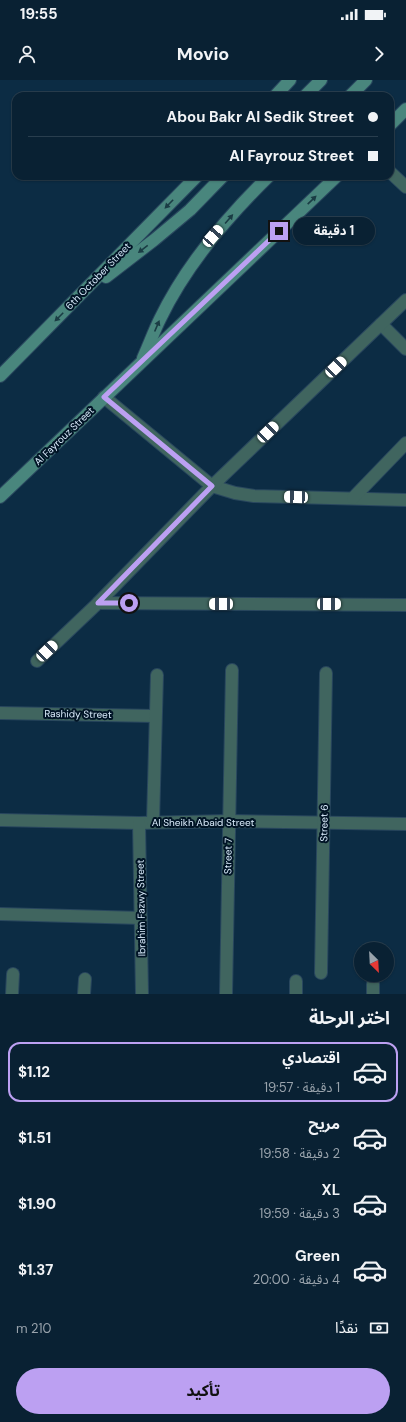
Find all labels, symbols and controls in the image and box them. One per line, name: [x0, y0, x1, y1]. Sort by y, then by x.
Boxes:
text: 19:55: [20, 4, 57, 24]
text: Movio: [177, 42, 229, 66]
icon: person: [16, 43, 38, 65]
icon: forward: [368, 43, 390, 65]
text: Abou Bakr Al Sedik Street: [167, 107, 354, 127]
text: Al Fayrouz Street: [229, 146, 354, 166]
one-way arrow: [307, 195, 317, 205]
one-way arrow: [164, 199, 174, 209]
one-way arrow: [224, 213, 233, 224]
callout: 1 دقيقة: [293, 217, 375, 245]
route end: [270, 222, 288, 240]
text: 1 دقيقة: [314, 222, 354, 239]
car: [201, 223, 225, 249]
street label: 6th October Street: [63, 240, 133, 312]
one-way arrow: [137, 245, 148, 253]
one-way arrow: [54, 312, 64, 322]
one-way arrow: [154, 321, 160, 332]
car: [323, 354, 349, 380]
street label: Al Fayrouz Street: [31, 404, 97, 468]
car: [255, 419, 281, 445]
car: [284, 491, 308, 503]
route start: [120, 594, 138, 612]
car: [209, 598, 233, 610]
car: [317, 598, 341, 610]
car: [34, 638, 60, 664]
street label: Rashidy Street: [44, 707, 112, 721]
street label: Street 6: [317, 804, 331, 842]
street label: Al Sheikh Abaid Street: [152, 816, 254, 829]
street label: Street 7: [221, 838, 235, 874]
street label: Ibrahim Fazwy Street: [134, 859, 148, 956]
north arrow: [354, 942, 394, 982]
map controls: [354, 942, 394, 982]
text: اختر الرحلة: [309, 1006, 390, 1030]
text: اقتصادي: [282, 1048, 340, 1068]
icon: car: [352, 1054, 388, 1090]
text: $1.12: [18, 1062, 50, 1082]
text: 1 دقيقة · 19:57: [264, 1079, 340, 1096]
text: مريح: [308, 1114, 340, 1134]
icon: car: [352, 1120, 388, 1156]
text: $1.51: [18, 1128, 51, 1148]
text: 2 دقيقة · 19:58: [259, 1145, 340, 1162]
text: XL: [322, 1180, 340, 1200]
icon: car: [352, 1186, 388, 1222]
text: $1.90: [18, 1194, 56, 1214]
text: 3 دقيقة · 19:59: [259, 1205, 340, 1222]
text: Green: [295, 1246, 340, 1266]
icon: car: [352, 1252, 388, 1288]
text: $1.37: [18, 1260, 53, 1280]
text: 4 دقيقة · 20:00: [253, 1271, 340, 1288]
icon: cash: [368, 1317, 390, 1339]
text: نقدًا: [335, 1318, 358, 1338]
text: 210 m: [16, 1320, 52, 1337]
button: تأكيد: [16, 1368, 390, 1414]

